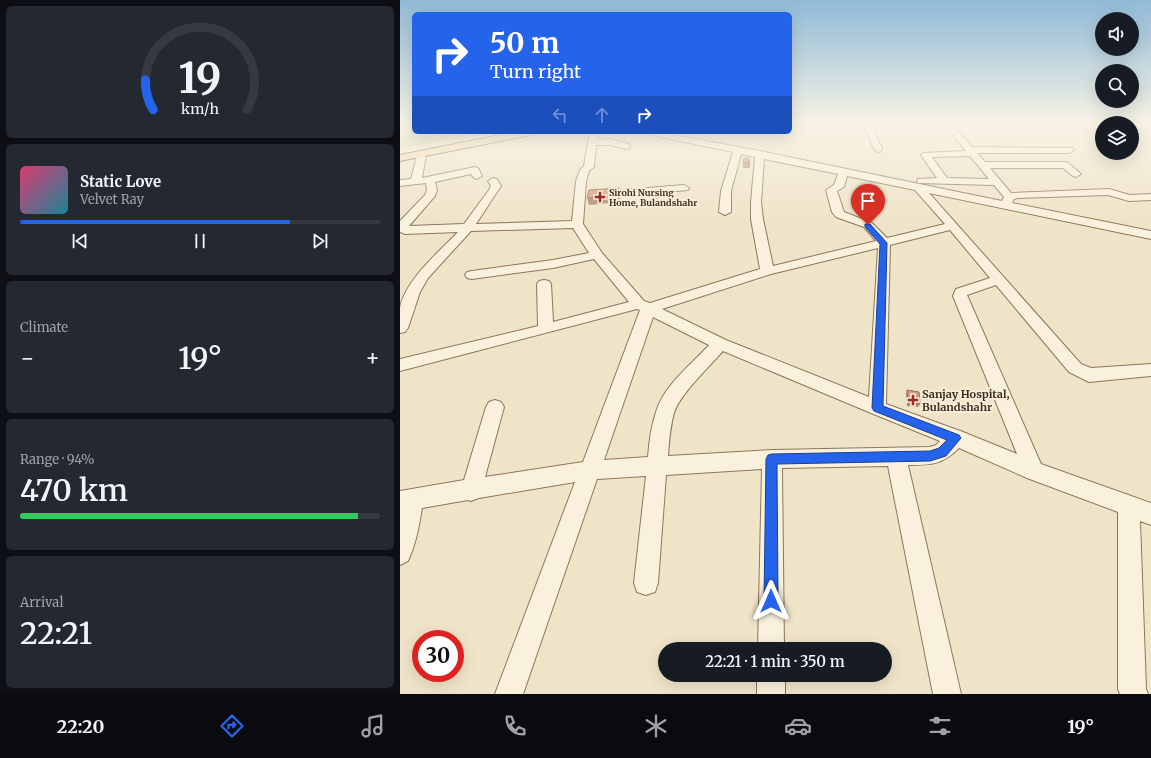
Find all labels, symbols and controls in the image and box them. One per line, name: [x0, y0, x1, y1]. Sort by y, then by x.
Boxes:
map controls: [1095, 12, 1139, 160]
button: sound: [1095, 12, 1139, 56]
text: 50 m: [490, 25, 559, 61]
icon: right: [424, 28, 476, 80]
text: 19: [179, 52, 221, 104]
text: Turn right: [490, 60, 581, 83]
button: search: [1095, 64, 1139, 108]
text: km/h: [181, 99, 219, 117]
icon: left: [549, 104, 571, 126]
icon: ahead: [591, 104, 613, 126]
icon: right: [633, 104, 655, 126]
button: layers: [1095, 116, 1139, 160]
text: Static Love: [80, 172, 161, 191]
pin: [851, 184, 885, 225]
place label: Sirohi Nursing Home, Bulandshahr: [609, 187, 697, 209]
icon: arrive: [857, 190, 879, 212]
text: Velvet Ray: [80, 191, 144, 208]
marker: Sirohi Nursing Home, Bulandshahr: [594, 191, 606, 203]
icon: previous: [69, 230, 91, 252]
icon: pause: [189, 230, 211, 252]
icon: next: [309, 230, 331, 252]
text: Climate: [20, 319, 68, 336]
text: 19°: [178, 339, 222, 377]
text: −: [20, 344, 35, 372]
text: +: [365, 344, 380, 372]
place label: Sanjay Hospital, Bulandshahr: [922, 387, 1010, 414]
marker: Sanjay Hospital, Bulandshahr: [907, 394, 919, 406]
text: Range · 94%: [20, 451, 95, 468]
text: 470 km: [20, 471, 128, 509]
position arrow: [750, 580, 792, 622]
text: Arrival: [20, 594, 63, 611]
text: 22:21: [20, 614, 92, 652]
speed limit sign: 30: [412, 630, 464, 682]
text: 22:21 · 1 min · 350 m: [705, 652, 845, 671]
icon: directions: [218, 712, 246, 740]
icon: music: [359, 712, 387, 740]
icon: phone: [501, 712, 529, 740]
icon: climate: [642, 712, 670, 740]
icon: car: [784, 712, 812, 740]
icon: filters: [926, 712, 954, 740]
text: 22:20: [57, 715, 104, 738]
text: 19°: [1067, 715, 1094, 738]

